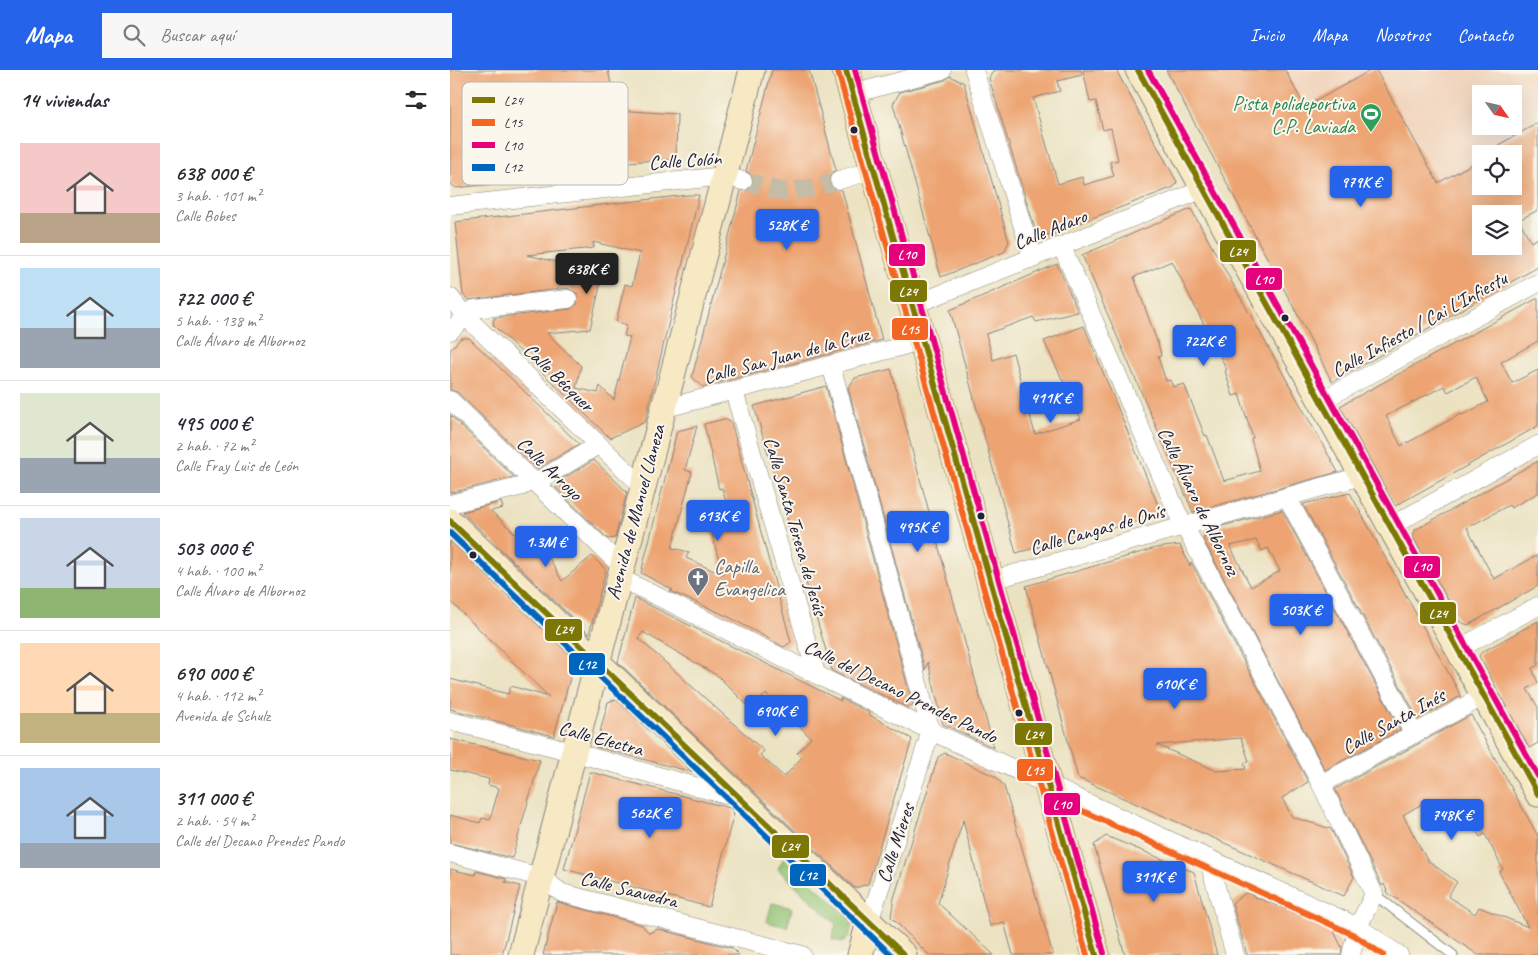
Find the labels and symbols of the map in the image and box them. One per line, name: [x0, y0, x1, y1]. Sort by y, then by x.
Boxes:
legend: [462, 82, 628, 185]
north arrow: [1472, 85, 1522, 135]
place label: Pista polideportiva C.P. Laviada: [1233, 91, 1357, 139]
text: L24: [504, 92, 524, 109]
sports icon: Pista polideportiva C.P. Laviada: [1359, 102, 1383, 133]
text: L15: [504, 114, 523, 131]
unlabelled marker: [849, 125, 859, 135]
text: L10: [504, 137, 524, 154]
street label: Calle Colón: [648, 145, 723, 175]
text: L12: [504, 159, 524, 176]
pin: 979K €: [1320, 166, 1402, 208]
street label: Calle Adaro: [1010, 203, 1091, 255]
pin: 528K €: [746, 208, 828, 251]
line badge: L24: [1219, 239, 1257, 263]
line badge: L10: [888, 243, 926, 267]
text: L24: [1229, 243, 1249, 260]
text: L10: [898, 246, 918, 263]
pin: 638K €: [546, 252, 628, 295]
street label: Calle Infiesto / Cai L'Infiestu: [1327, 265, 1513, 383]
line badge: L10: [1245, 267, 1283, 291]
text: L10: [1255, 271, 1275, 288]
line badge: L24: [889, 279, 928, 303]
text: L24: [899, 283, 919, 300]
unlabelled marker: [1280, 313, 1290, 323]
line badge: L15: [891, 317, 929, 341]
street label: Calle San Juan de la Cruz: [701, 321, 873, 390]
text: L15: [901, 321, 921, 338]
pin: 722K €: [1163, 324, 1245, 367]
street label: Calle Bécquer: [518, 338, 601, 418]
pin: 411K €: [1010, 382, 1092, 424]
street label: Avenida de Manuel Llaneza: [600, 421, 671, 602]
street label: Calle Álvaro de Albornoz: [1152, 423, 1246, 581]
street label: Calle Arroyo: [512, 431, 588, 506]
street label: Calle Santa Teresa de Jesús: [758, 434, 834, 620]
street label: Calle Cangas de Onís: [1027, 498, 1170, 561]
pin: 613K €: [677, 500, 759, 542]
pin: 495K €: [877, 510, 959, 553]
unlabelled marker: [976, 511, 986, 521]
pin: 1.3M €: [505, 526, 587, 568]
unlabelled marker: [468, 550, 478, 560]
place label: Capilla Evangelica: [714, 554, 786, 602]
line badge: L10: [1403, 555, 1441, 579]
text: L10: [1413, 558, 1433, 575]
church icon: Capilla Evangelica: [686, 566, 710, 597]
pin: 503K €: [1260, 594, 1342, 636]
line badge: L24: [1419, 601, 1457, 625]
text: L24: [1429, 605, 1449, 622]
line badge: L24: [544, 618, 583, 642]
text: L24: [555, 621, 575, 638]
street label: Calle del Decano Prendes Pando: [800, 634, 1002, 749]
line badge: L12: [568, 652, 606, 676]
text: L12: [578, 656, 598, 673]
pin: 610K €: [1134, 668, 1216, 710]
street label: Calle Santa Inés: [1337, 682, 1451, 760]
pin: 690K €: [735, 694, 817, 737]
unlabelled marker: [1014, 708, 1024, 718]
street label: Calle Electra: [556, 715, 647, 762]
line badge: L24: [1014, 722, 1053, 746]
text: L24: [1025, 726, 1045, 743]
line badge: L15: [1016, 758, 1054, 782]
text: L15: [1026, 762, 1046, 779]
line badge: L10: [1043, 792, 1081, 816]
pin: 562K €: [609, 796, 691, 839]
text: L10: [1053, 796, 1073, 813]
street label: Calle Mieres: [871, 798, 921, 886]
pin: 748K €: [1411, 798, 1493, 841]
line badge: L24: [771, 834, 810, 859]
text: L24: [781, 838, 801, 855]
pin: 311K €: [1113, 860, 1195, 903]
line badge: L12: [789, 863, 827, 887]
street label: Calle Saavedra: [578, 865, 682, 914]
text: L12: [799, 867, 819, 884]

